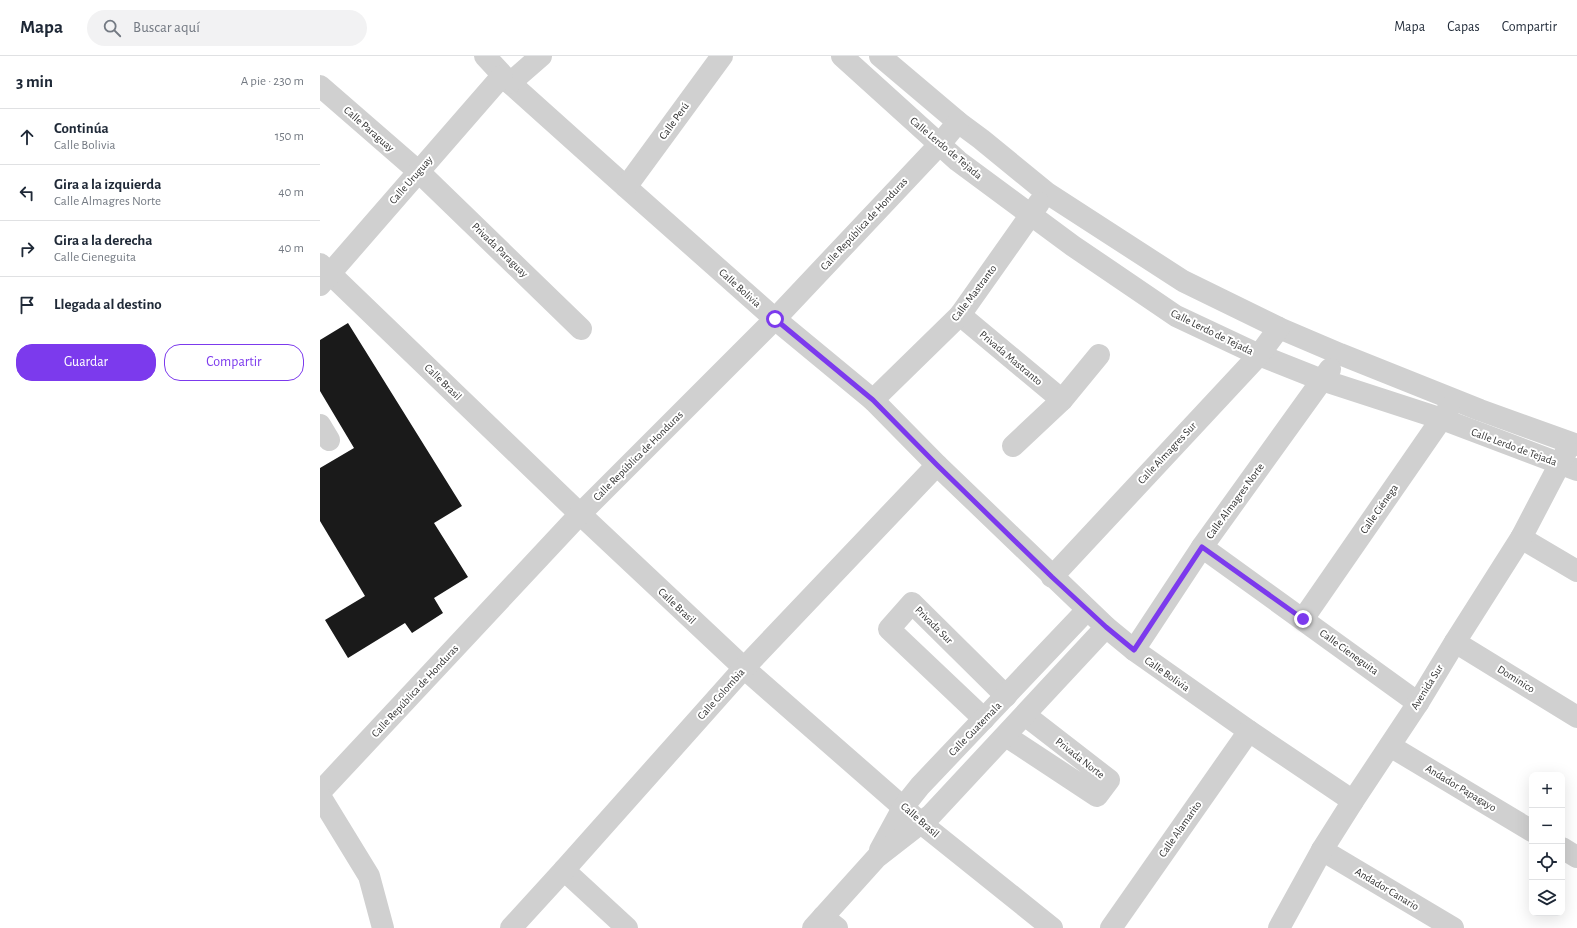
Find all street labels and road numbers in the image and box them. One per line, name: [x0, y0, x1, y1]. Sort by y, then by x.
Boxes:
street label: Calle Perú: [657, 100, 691, 141]
street label: Calle Paraguay: [342, 104, 396, 154]
street label: Calle Lerdo de Tejada: [908, 115, 984, 181]
street label: Calle Uruguay: [387, 154, 435, 206]
street label: Calle República de Honduras: [818, 176, 910, 272]
street label: Privada Paraguay: [470, 221, 530, 280]
street label: Calle Mastranto: [949, 263, 999, 323]
street label: Calle Bolivia: [717, 266, 763, 310]
street label: Calle Lerdo de Tejada: [1169, 307, 1255, 357]
street label: Privada Mastranto: [978, 329, 1044, 387]
street label: Calle Brasil: [422, 362, 464, 402]
street label: Calle República de Honduras: [591, 409, 685, 503]
street label: Calle Almagres Sur: [1136, 420, 1199, 486]
street label: Calle Lerdo de Tejada: [1470, 426, 1558, 468]
street label: Calle Almagres Norte: [1204, 461, 1266, 541]
street label: Calle Ciénega: [1358, 482, 1400, 536]
street label: Calle Brasil: [656, 586, 698, 626]
street label: Privada Sur: [913, 604, 955, 646]
street label: Calle Cieneguita: [1318, 627, 1380, 677]
street label: Calle República de Honduras: [369, 643, 461, 739]
street label: Calle Bolivia: [1143, 655, 1191, 693]
street label: Avenida Sur: [1409, 662, 1445, 712]
street label: Dominico: [1495, 663, 1537, 695]
street label: Calle Colombia: [695, 666, 747, 722]
street label: Calle Guatemala: [947, 700, 1003, 758]
street label: Privada Norte: [1054, 736, 1106, 780]
street label: Andador Papagayo: [1424, 763, 1498, 813]
street label: Calle Alamarito: [1157, 799, 1203, 859]
street label: Calle Brasil: [899, 800, 941, 840]
street label: Andador Canario: [1353, 866, 1421, 912]

